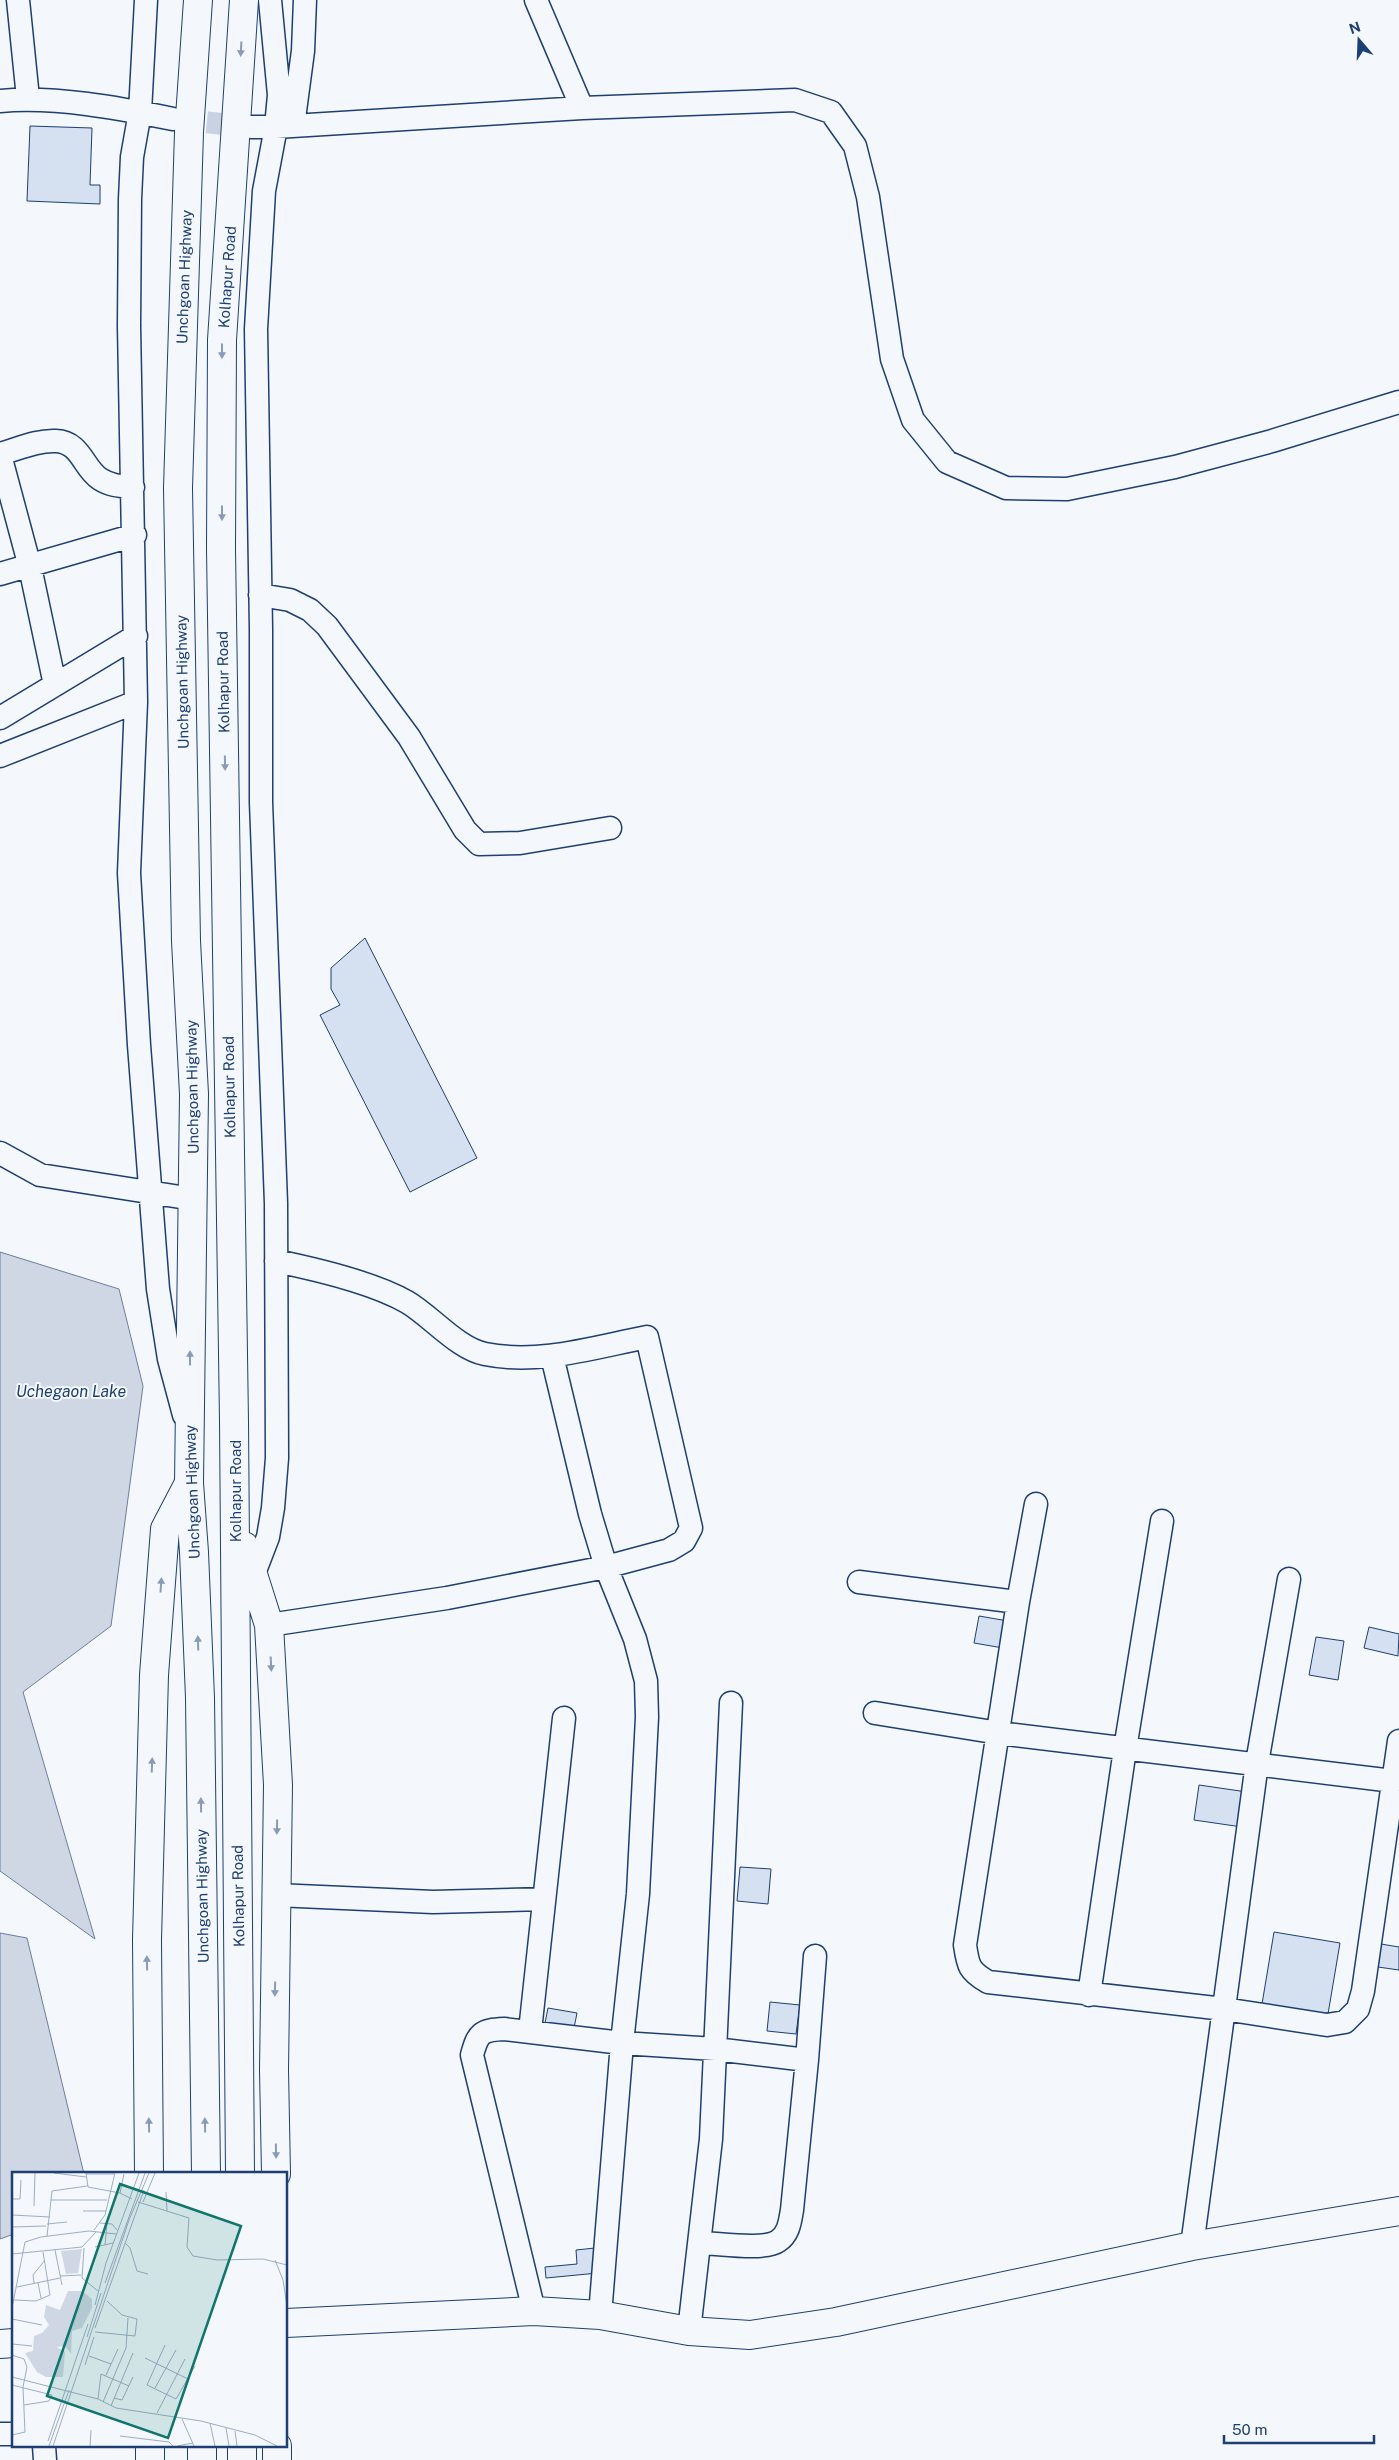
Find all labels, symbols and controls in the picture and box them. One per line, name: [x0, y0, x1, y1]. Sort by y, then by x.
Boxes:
north arrow: [1334, 15, 1384, 65]
text: N: [1347, 18, 1363, 37]
one-way arrow: [236, 41, 244, 57]
street label: Unchgoan Highway: [173, 210, 195, 344]
street label: Kolhapur Road: [215, 225, 239, 329]
one-way arrow: [218, 343, 226, 359]
one-way arrow: [217, 505, 225, 521]
street label: Unchgoan Highway: [172, 615, 192, 749]
street label: Kolhapur Road: [214, 631, 232, 733]
one-way arrow: [221, 755, 229, 771]
street label: Unchgoan Highway: [182, 1020, 202, 1154]
street label: Kolhapur Road: [220, 1036, 238, 1138]
one-way arrow: [186, 1350, 194, 1366]
water label: Uchegaon Lake: [16, 1382, 126, 1401]
street label: Unchgoan Highway: [181, 1425, 203, 1559]
street label: Kolhapur Road: [227, 1440, 244, 1542]
one-way arrow: [157, 1577, 165, 1593]
one-way arrow: [193, 1634, 201, 1650]
one-way arrow: [268, 1656, 276, 1672]
one-way arrow: [148, 1757, 156, 1773]
one-way arrow: [197, 1797, 205, 1813]
one-way arrow: [273, 1819, 281, 1835]
street label: Unchgoan Highway: [192, 1829, 212, 1963]
street label: Kolhapur Road: [229, 1845, 247, 1947]
one-way arrow: [143, 1954, 151, 1970]
one-way arrow: [271, 1981, 279, 1997]
one-way arrow: [145, 2117, 153, 2133]
one-way arrow: [201, 2117, 209, 2133]
one-way arrow: [272, 2144, 280, 2160]
inset map: [12, 2172, 288, 2448]
scale bar: [1224, 2412, 1374, 2444]
text: 50 m: [1232, 2421, 1267, 2438]

